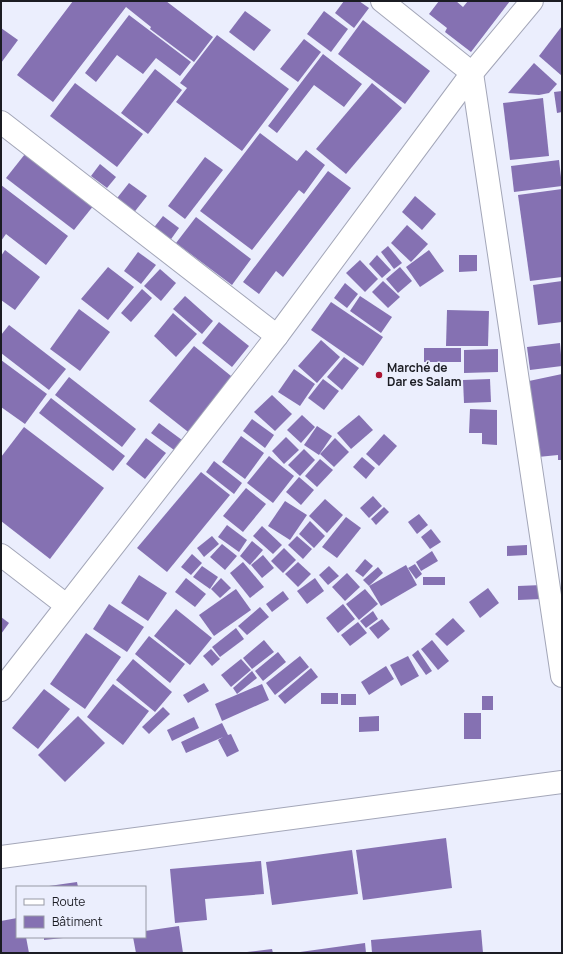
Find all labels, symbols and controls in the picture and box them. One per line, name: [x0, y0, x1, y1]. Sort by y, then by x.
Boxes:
place label: Marché de Dar es Salam: [387, 359, 462, 390]
marker: Marché de Dar es Salam: [374, 370, 384, 380]
legend: [16, 886, 146, 938]
text: Route: [52, 893, 85, 910]
text: Bâtiment: [52, 913, 103, 930]

